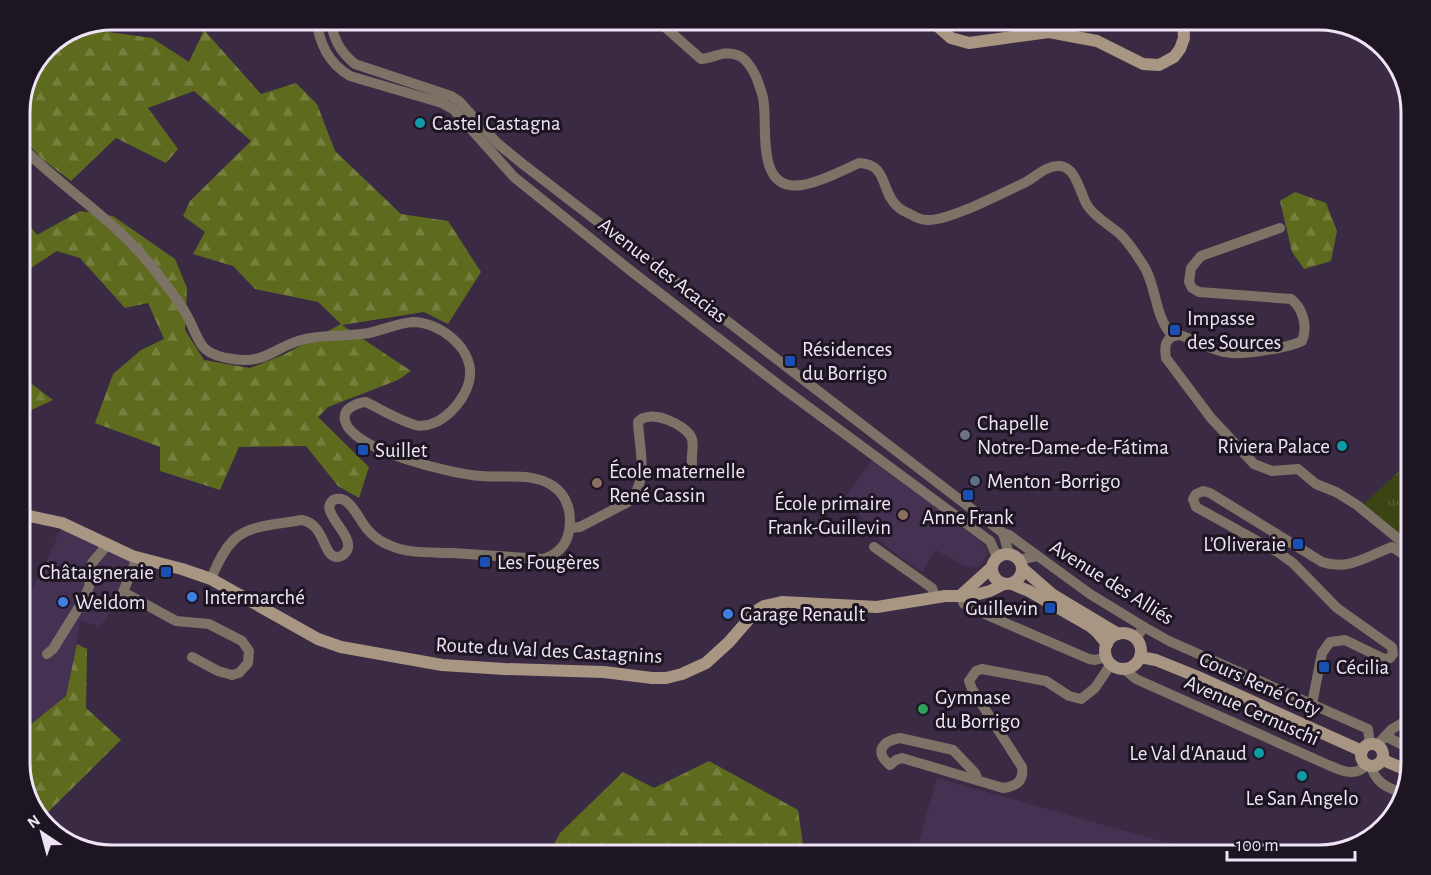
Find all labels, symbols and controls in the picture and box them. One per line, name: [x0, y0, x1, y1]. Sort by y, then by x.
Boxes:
place label: Castel Castagna: [432, 113, 561, 134]
marker: Castel Castagna: [413, 116, 427, 130]
street label: Avenue des Acacias: [595, 214, 731, 327]
place label: Impasse des Sources: [1187, 308, 1281, 353]
marker: Impasse des Sources: [1168, 323, 1182, 337]
place label: Résidences du Borrigo: [802, 339, 892, 384]
marker: Résidences du Borrigo: [783, 354, 797, 368]
place label: Chapelle Notre-Dame-de-Fátima: [977, 413, 1169, 458]
marker: Chapelle Notre-Dame-de-Fátima: [958, 428, 972, 442]
place label: Riviera Palace: [1217, 436, 1330, 457]
marker: Riviera Palace: [1335, 439, 1349, 453]
place label: Suillet: [375, 440, 428, 461]
marker: Suillet: [356, 443, 370, 457]
place label: École maternelle René Cassin: [609, 459, 745, 506]
place label: Menton -Borrigo: [987, 471, 1121, 492]
marker: Menton -Borrigo: [968, 474, 982, 488]
marker: École maternelle René Cassin: [590, 476, 604, 490]
marker: Anne Frank: [961, 488, 975, 502]
place label: École primaire Frank-Guillevin: [768, 491, 891, 538]
place label: Anne Frank: [922, 507, 1014, 528]
marker: École primaire Frank-Guillevin: [896, 508, 910, 522]
place label: L’Oliveraie: [1203, 534, 1286, 555]
street label: Avenue des Alliés: [1046, 536, 1177, 629]
marker: L’Oliveraie: [1291, 537, 1305, 551]
place label: Les Fougères: [497, 552, 600, 573]
marker: Les Fougères: [478, 555, 492, 569]
place label: Châtaigneraie: [39, 562, 154, 583]
marker: Châtaigneraie: [159, 565, 173, 579]
place label: Intermarché: [204, 587, 305, 608]
marker: Intermarché: [185, 590, 199, 604]
place label: Weldom: [75, 592, 145, 613]
marker: Weldom: [56, 595, 70, 609]
place label: Guillevin: [965, 598, 1038, 619]
marker: Guillevin: [1043, 601, 1057, 615]
place label: Garage Renault: [740, 604, 866, 625]
marker: Garage Renault: [721, 607, 735, 621]
street label: Route du Val des Castagnins: [435, 634, 663, 667]
street label: Cours René Coty: [1196, 648, 1324, 721]
place label: Cécilia: [1336, 657, 1390, 678]
marker: Cécilia: [1317, 660, 1331, 674]
street label: Avenue Cernuschi: [1181, 671, 1322, 750]
place label: Gymnase du Borrigo: [935, 687, 1020, 732]
marker: Gymnase du Borrigo: [916, 702, 930, 716]
place label: Le Val d'Anaud: [1129, 743, 1247, 764]
marker: Le Val d'Anaud: [1252, 746, 1266, 760]
marker: Le San Angelo: [1295, 769, 1309, 783]
place label: Le San Angelo: [1245, 788, 1359, 809]
north arrow: [12, 803, 72, 863]
text: N: [25, 812, 43, 831]
scale bar: [1227, 824, 1354, 862]
text: 100 m: [1236, 837, 1279, 855]

